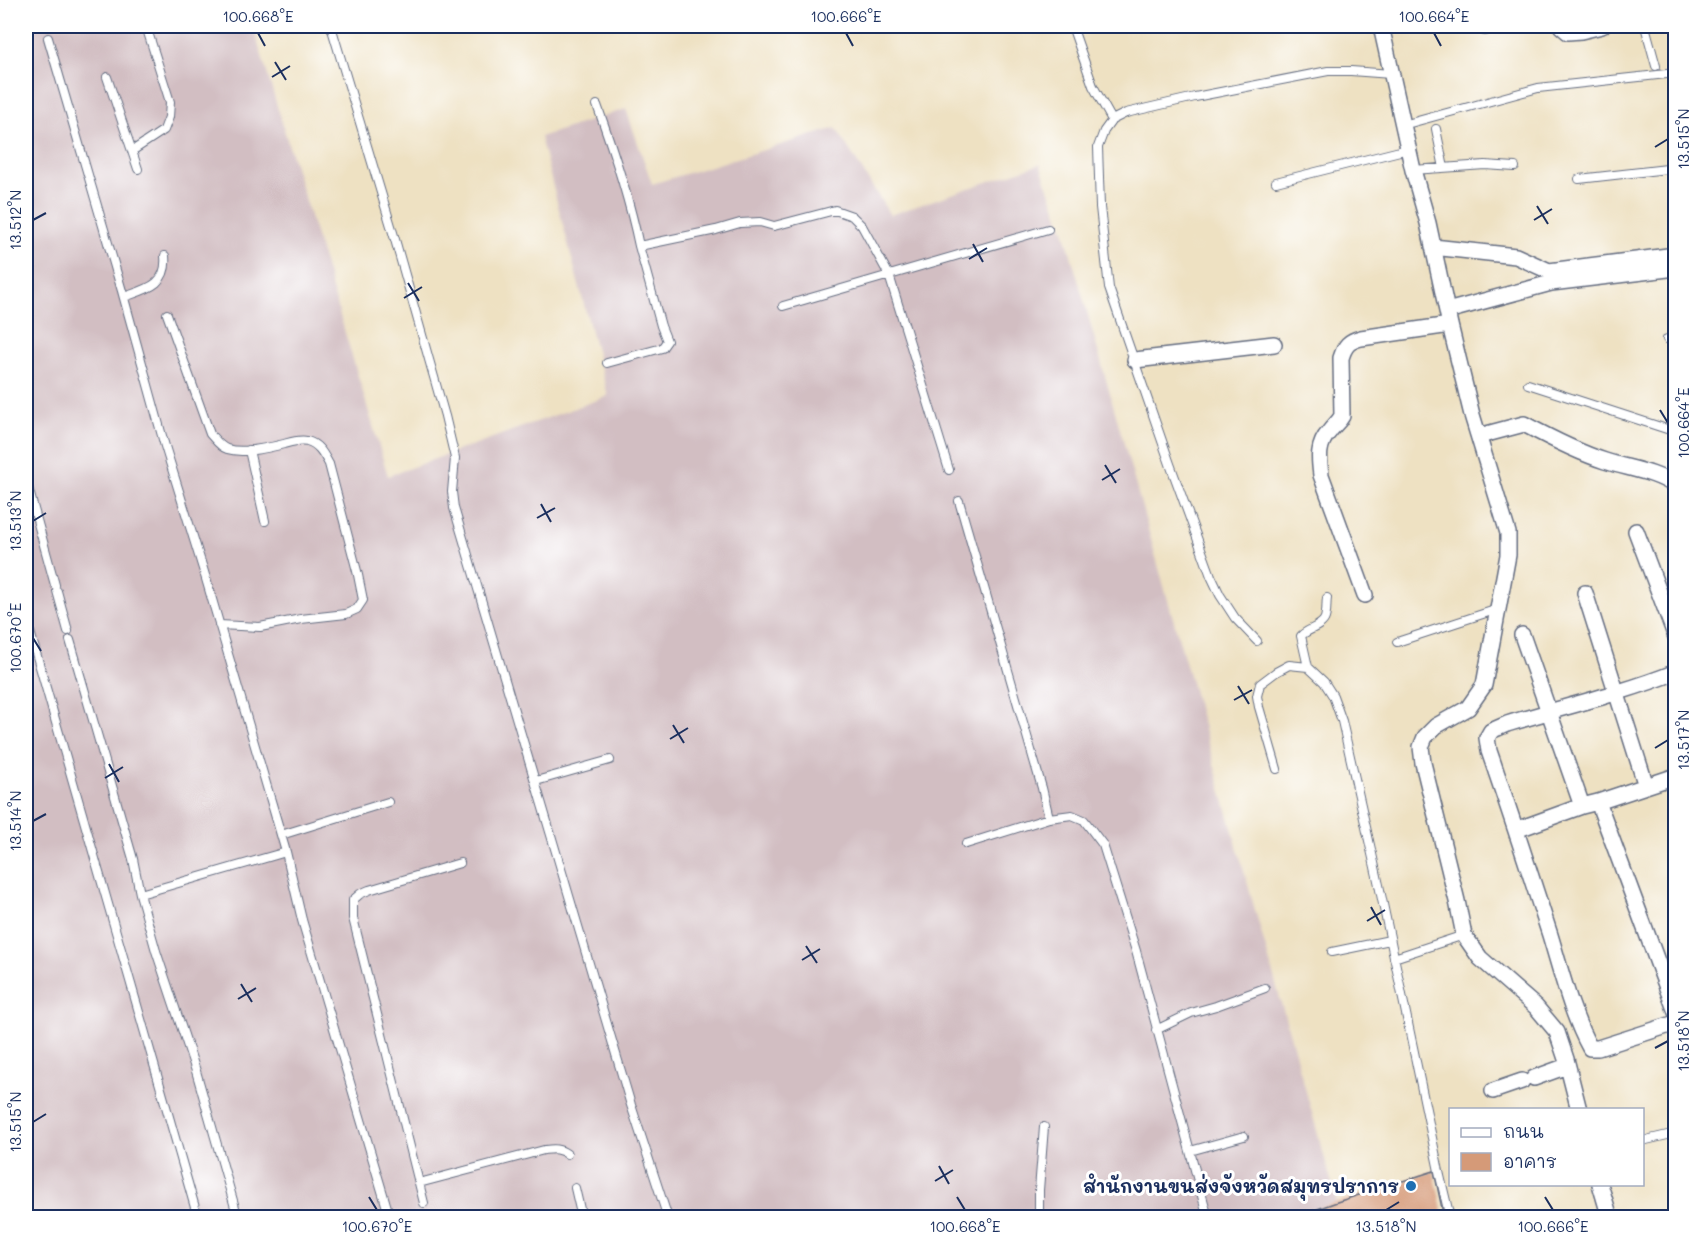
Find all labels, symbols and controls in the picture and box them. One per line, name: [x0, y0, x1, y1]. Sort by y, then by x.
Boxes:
text: 100.668°E: [222, 6, 294, 26]
text: 100.666°E: [810, 6, 882, 26]
text: 100.664°E: [1399, 6, 1470, 26]
text: 13.515°N: [1673, 109, 1693, 169]
text: 13.512°N: [5, 190, 25, 250]
text: 100.664°E: [1673, 387, 1693, 458]
text: 13.513°N: [5, 490, 25, 552]
text: 100.670°E: [5, 602, 25, 673]
text: 13.517°N: [1673, 710, 1693, 770]
text: 13.514°N: [5, 790, 25, 852]
text: 13.518°N: [1673, 1010, 1693, 1072]
text: 13.515°N: [5, 1092, 25, 1152]
legend: [1449, 1108, 1644, 1186]
text: ถนน: [1503, 1119, 1544, 1143]
text: อาคาร: [1503, 1149, 1557, 1173]
place label: สำนักงานขนส่งจังหวัดสมุทรปราการ: [1083, 1173, 1399, 1201]
marker: สำนักงานขนส่งจังหวัดสมุทรปราการ: [1404, 1179, 1418, 1193]
text: 100.670°E: [342, 1216, 413, 1236]
text: 100.668°E: [929, 1216, 1001, 1236]
text: 13.518°N: [1355, 1216, 1417, 1236]
text: 100.666°E: [1517, 1216, 1589, 1236]

